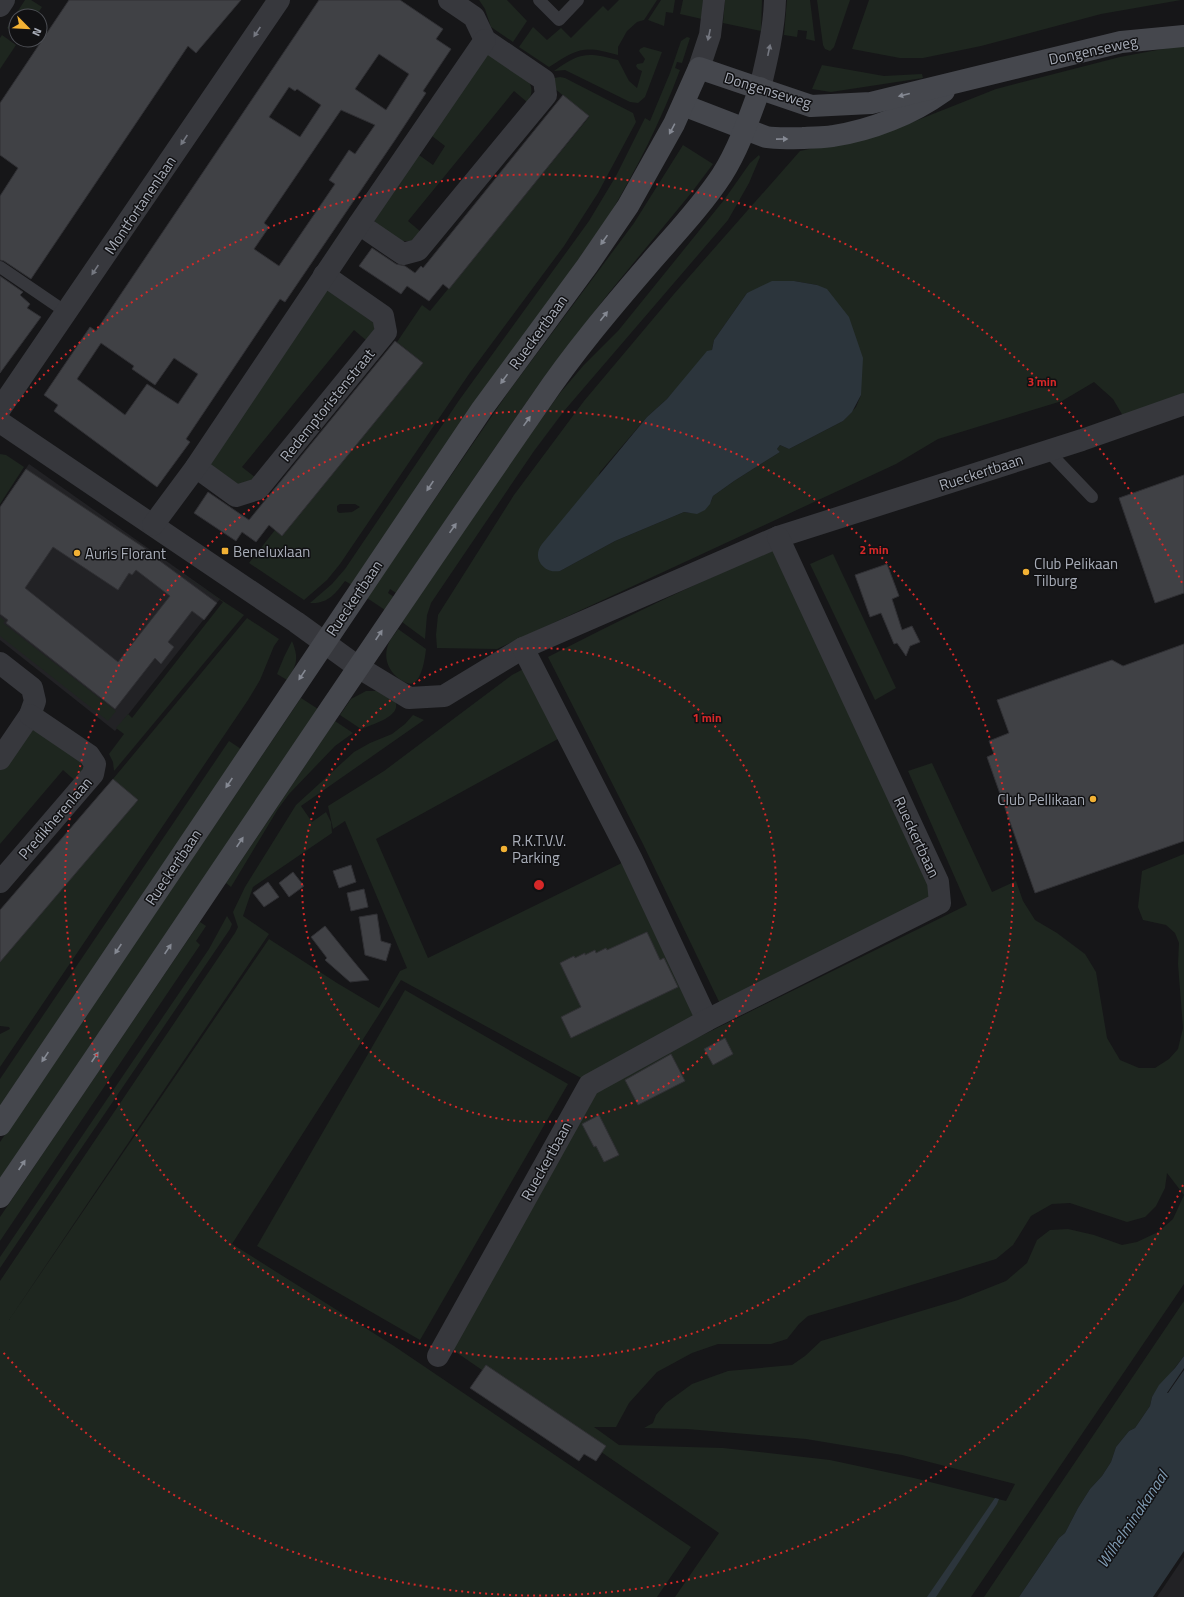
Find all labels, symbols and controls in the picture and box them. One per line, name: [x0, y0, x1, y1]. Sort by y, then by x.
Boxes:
north arrow: [8, 8, 48, 48]
text: N: [28, 25, 46, 39]
one-way arrow: [254, 26, 261, 38]
one-way arrow: [706, 28, 712, 41]
street label: Dongenseweg: [1047, 29, 1140, 71]
one-way arrow: [766, 44, 772, 56]
street label: Dongenseweg: [722, 66, 815, 114]
one-way arrow: [898, 92, 911, 98]
one-way arrow: [668, 123, 675, 135]
one-way arrow: [180, 134, 188, 145]
one-way arrow: [776, 135, 788, 142]
street label: Montfortanenlaan: [98, 151, 182, 259]
one-way arrow: [600, 235, 608, 245]
one-way arrow: [91, 265, 99, 275]
street label: Rueckertbaan: [503, 290, 573, 374]
one-way arrow: [600, 311, 609, 322]
street label: Redemptoristenstraat: [274, 343, 380, 467]
text: 3 min: [1027, 372, 1057, 391]
one-way arrow: [499, 374, 508, 385]
one-way arrow: [523, 415, 531, 426]
street label: Rueckertbaan: [936, 448, 1026, 496]
one-way arrow: [426, 481, 434, 492]
one-way arrow: [449, 522, 457, 533]
place label: Beneluxlaan: [233, 540, 310, 563]
text: 2 min: [859, 540, 889, 559]
place label: Auris Florant: [85, 542, 167, 565]
marker: Beneluxlaan: [220, 546, 230, 556]
marker: Auris Florant: [72, 548, 82, 558]
place label: Club Pelikaan Tilburg: [1034, 552, 1118, 592]
street label: Rueckertbaan: [320, 555, 388, 641]
marker: Club Pelikaan Tilburg: [1021, 567, 1031, 577]
one-way arrow: [375, 630, 383, 640]
one-way arrow: [298, 670, 306, 680]
text: 1 min: [692, 708, 722, 727]
street label: Predikherenlaan: [13, 772, 97, 864]
one-way arrow: [225, 778, 233, 788]
place label: Club Pellikaan: [997, 788, 1085, 811]
street label: Rueckertbaan: [888, 793, 946, 881]
marker: Club Pellikaan: [1088, 794, 1098, 804]
street label: Rueckertbaan: [139, 824, 207, 910]
place label: R.K.T.V.V. Parking: [512, 829, 566, 869]
one-way arrow: [236, 836, 244, 847]
marker: R.K.T.V.V. Parking: [499, 844, 509, 854]
centre of rings: [532, 878, 546, 892]
one-way arrow: [114, 943, 121, 955]
one-way arrow: [164, 944, 172, 955]
one-way arrow: [42, 1051, 49, 1063]
one-way arrow: [91, 1052, 99, 1062]
street label: Rueckertbaan: [515, 1117, 577, 1205]
one-way arrow: [18, 1160, 26, 1170]
water label: Wilhelminakanaal: [1091, 1464, 1174, 1572]

